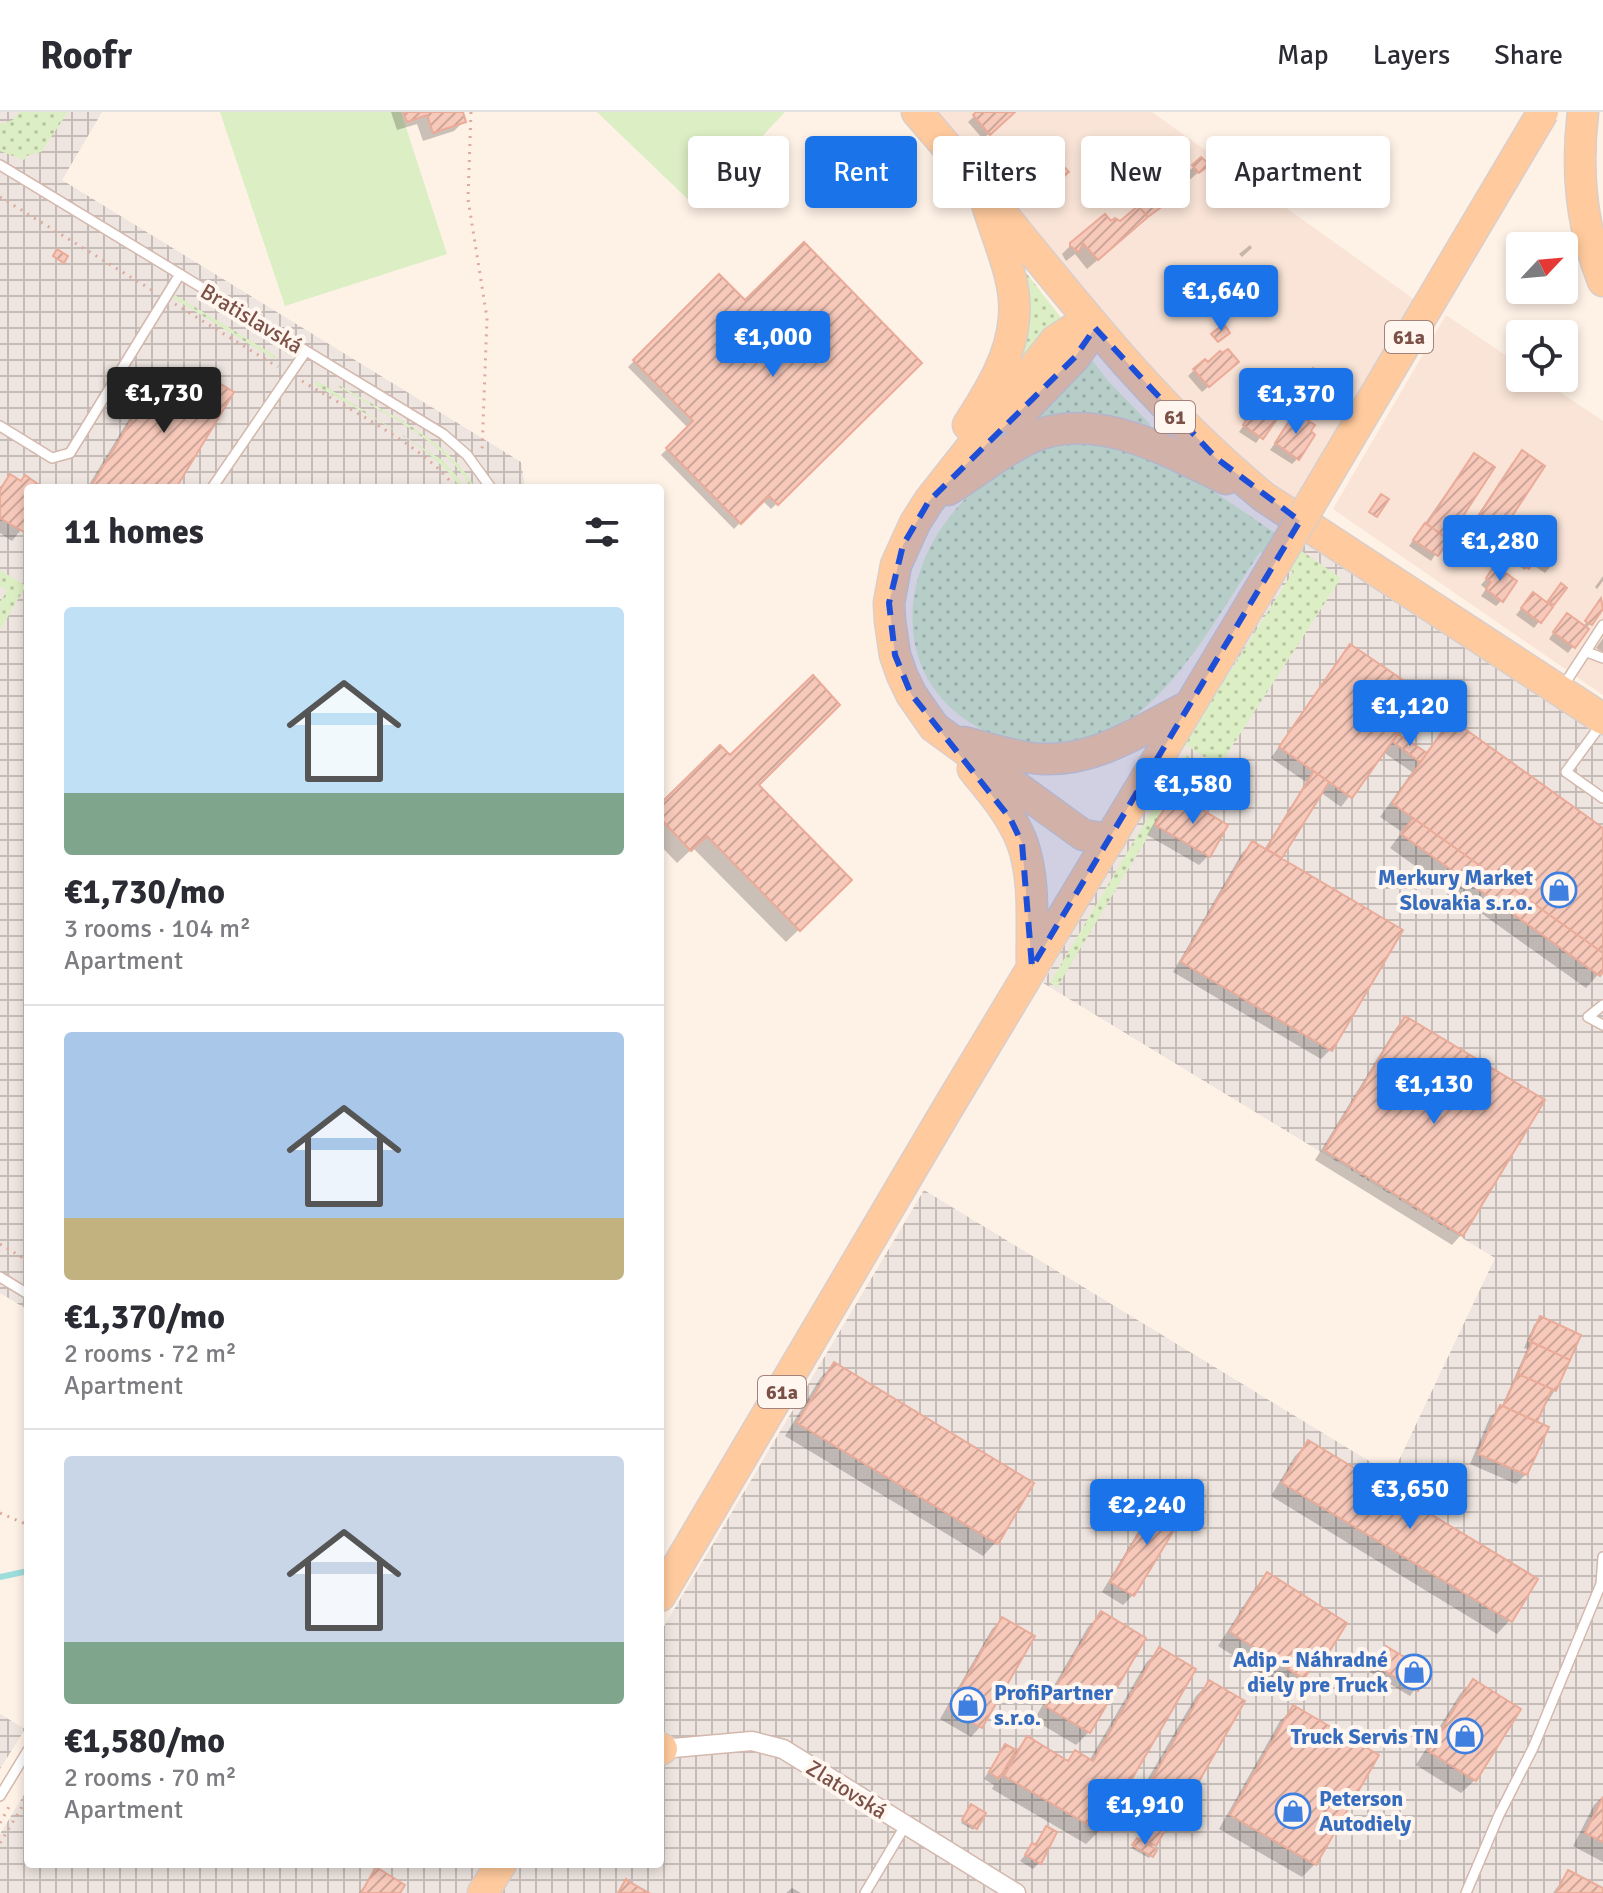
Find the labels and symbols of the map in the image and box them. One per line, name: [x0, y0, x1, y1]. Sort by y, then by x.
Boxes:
north arrow: [1506, 232, 1578, 304]
pin: €1,640: [1156, 265, 1286, 333]
street label: Bratislavská: [196, 277, 308, 359]
pin: €1,000: [708, 311, 838, 379]
road number: 61a: [1385, 321, 1433, 353]
pin: €1,730: [99, 367, 229, 435]
pin: €1,370: [1231, 368, 1361, 436]
road number: 61: [1155, 401, 1195, 433]
pin: €1,280: [1435, 515, 1565, 583]
pin: €1,120: [1345, 680, 1475, 748]
pin: €1,580: [1128, 758, 1258, 826]
place label: Merkury Market Slovakia s.r.o.: [1378, 864, 1533, 916]
shop icon: Merkury Market Slovakia s.r.o.: [1540, 871, 1578, 909]
pin: €1,130: [1369, 1058, 1499, 1126]
road number: 61a: [758, 1376, 806, 1408]
pin: €3,650: [1345, 1463, 1475, 1531]
pin: €2,240: [1082, 1479, 1212, 1547]
place label: Adip - Náhradné diely pre Truck: [1233, 1646, 1388, 1698]
shop icon: Adip - Náhradné diely pre Truck: [1395, 1653, 1433, 1691]
place label: ProfiPartner s.r.o.: [994, 1679, 1113, 1731]
shop icon: ProfiPartner s.r.o.: [949, 1686, 987, 1724]
shop icon: Truck Servis TN: [1446, 1717, 1484, 1755]
place label: Truck Servis TN: [1291, 1723, 1439, 1750]
street label: Zlatovská: [801, 1754, 892, 1825]
pin: €1,910: [1080, 1779, 1210, 1847]
place label: Peterson Autodiely: [1319, 1785, 1411, 1837]
shop icon: Peterson Autodiely: [1274, 1792, 1312, 1830]

